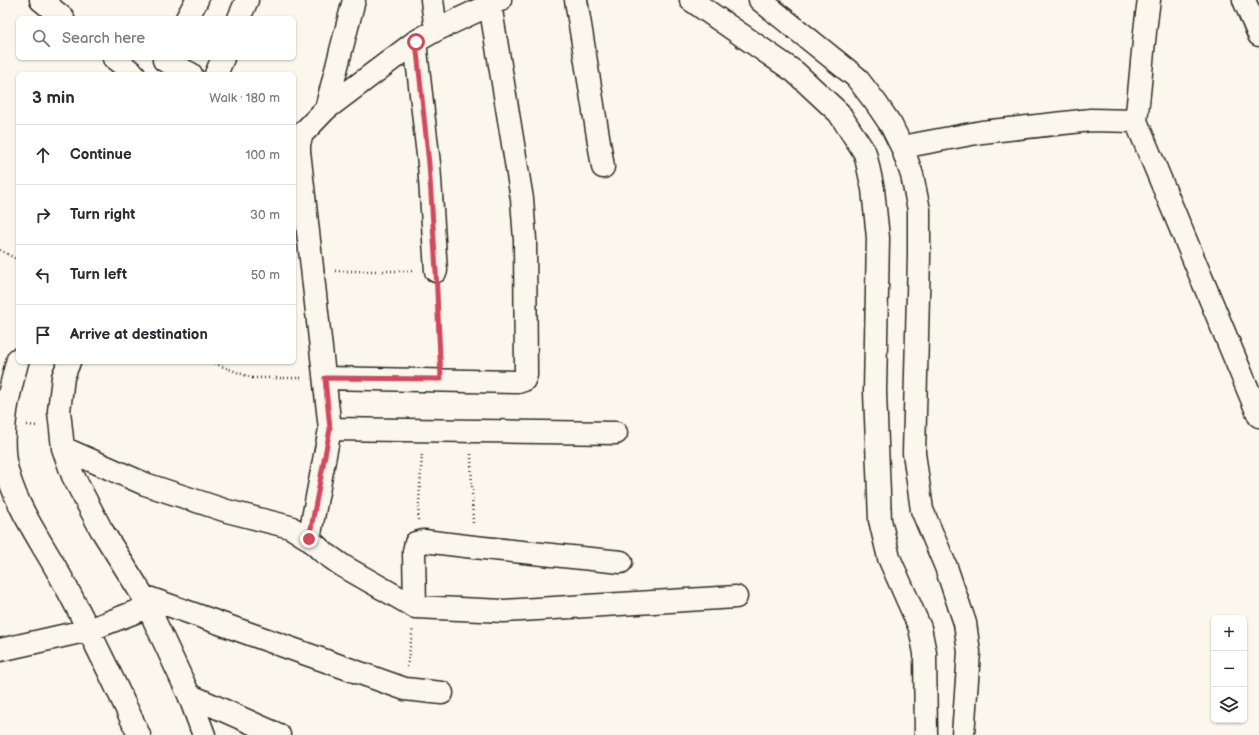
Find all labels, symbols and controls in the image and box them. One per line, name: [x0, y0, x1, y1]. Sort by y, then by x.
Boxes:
search box: [16, 16, 296, 60]
icon: search: [30, 27, 52, 49]
text: Search here: [62, 29, 145, 48]
route start: [407, 33, 425, 51]
text: 3 min: [32, 88, 75, 108]
text: Walk · 180 m: [209, 90, 280, 106]
icon: ahead: [32, 144, 54, 166]
text: Continue: [70, 145, 132, 164]
text: 100 m: [245, 147, 280, 163]
icon: right: [32, 204, 54, 226]
text: Turn right: [70, 205, 135, 224]
text: 30 m: [250, 207, 280, 223]
icon: left: [32, 264, 54, 286]
text: Turn left: [70, 265, 127, 284]
text: 50 m: [251, 267, 280, 283]
icon: arrive: [32, 324, 54, 346]
text: Arrive at destination: [70, 325, 208, 344]
route end: [300, 530, 318, 548]
map controls: [1211, 615, 1247, 723]
button: +: [1211, 615, 1247, 651]
button: −: [1211, 651, 1247, 687]
button: layers: [1211, 687, 1247, 723]

